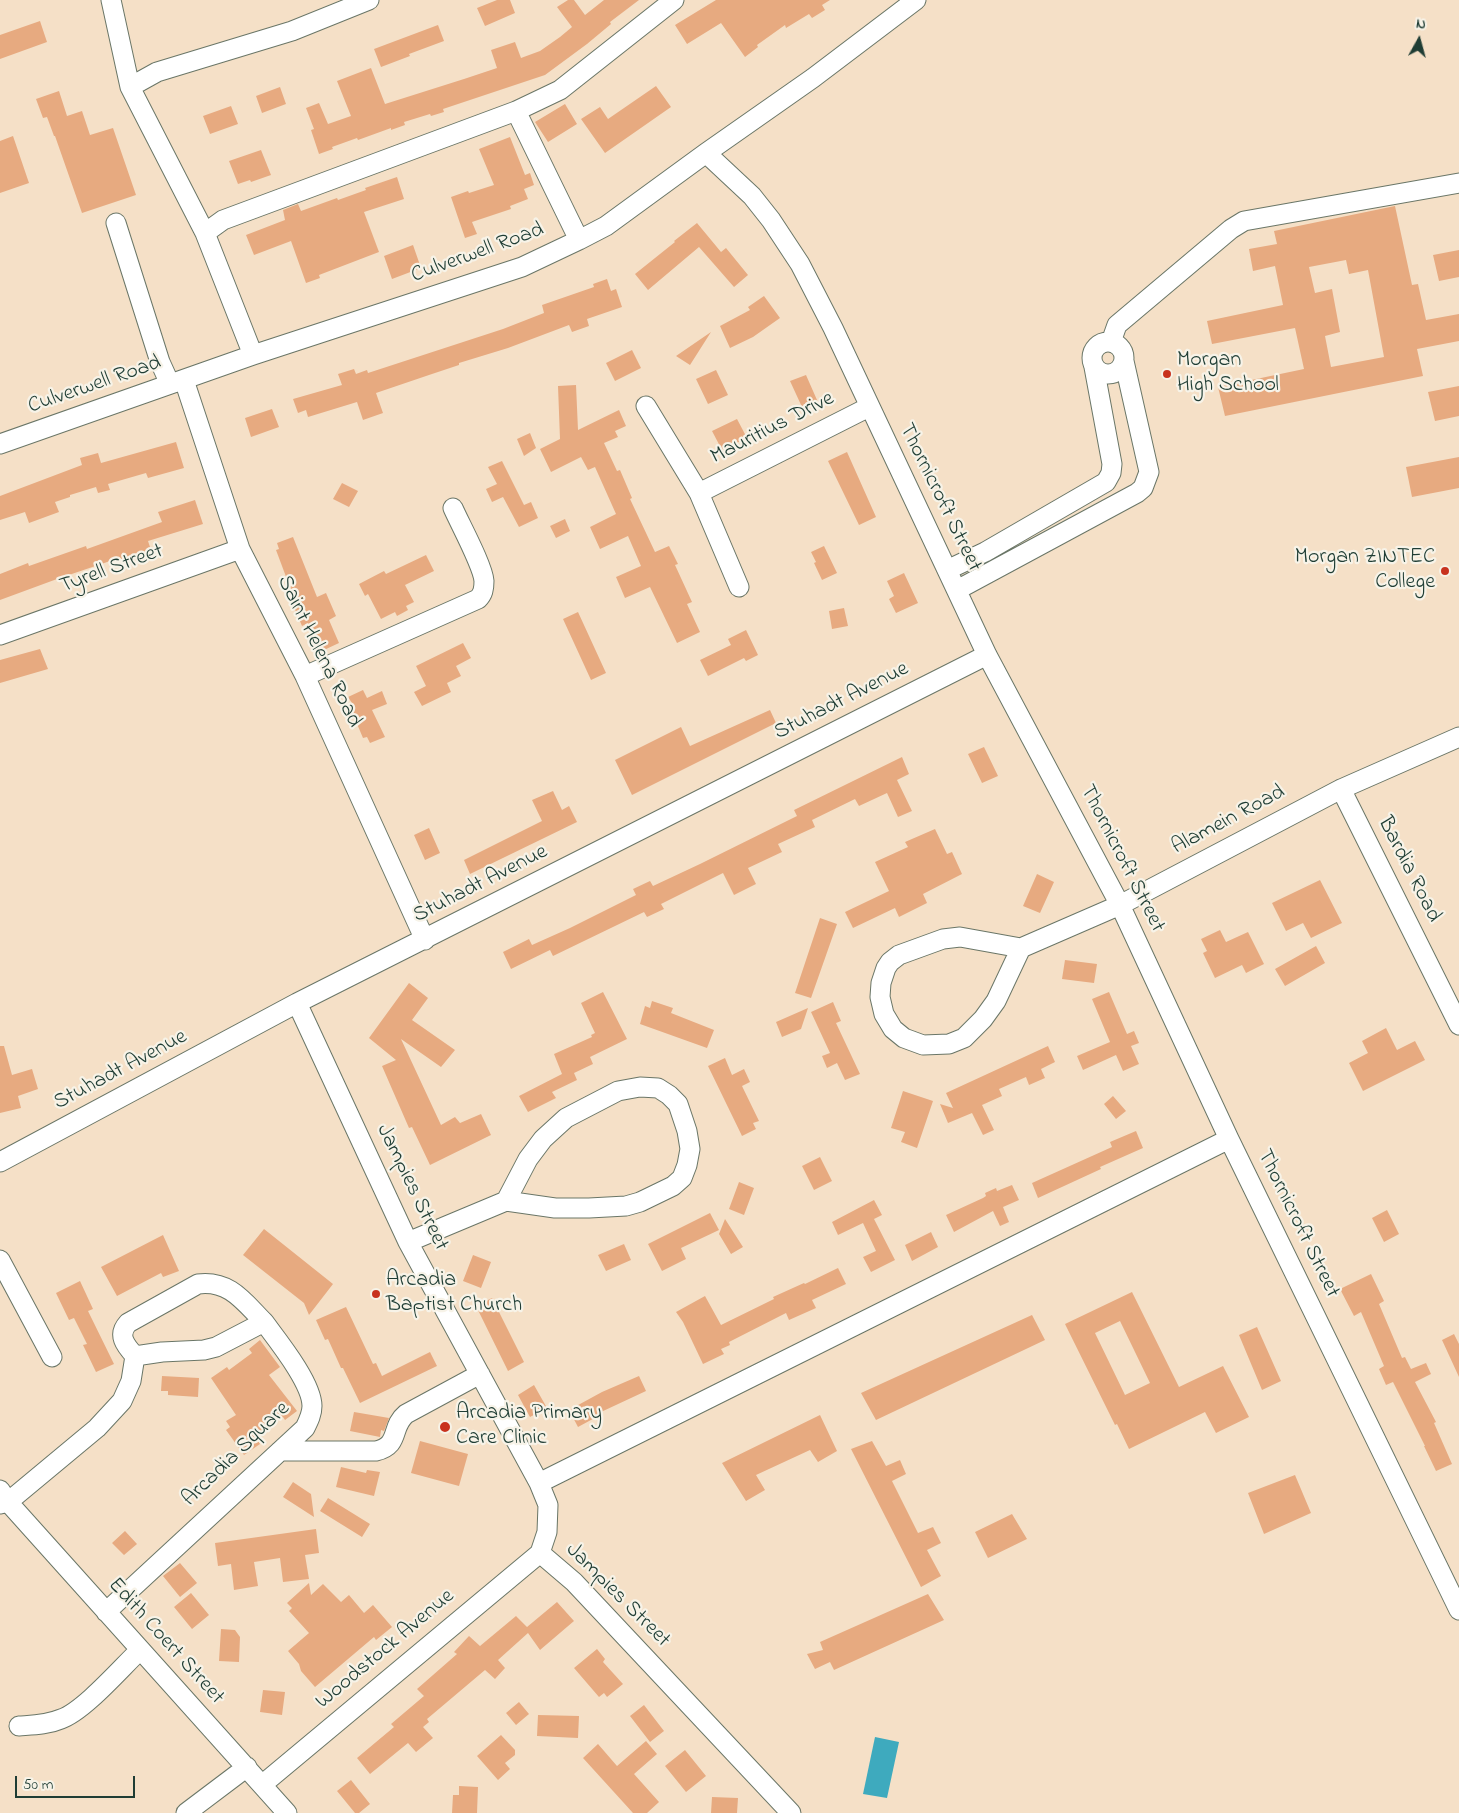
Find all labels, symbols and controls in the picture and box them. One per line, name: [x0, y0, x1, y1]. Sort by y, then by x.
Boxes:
text: N: [1415, 14, 1427, 36]
north arrow: [1394, 15, 1444, 65]
street label: Culverwell Road: [408, 218, 548, 290]
place label: Morgan High School: [1177, 348, 1279, 400]
street label: Culverwell Road: [25, 351, 165, 421]
marker: Morgan High School: [1161, 368, 1173, 380]
street label: Mauritius Drive: [707, 387, 839, 471]
street label: Thornicroft Street: [892, 419, 986, 577]
street label: Tyrell Street: [57, 539, 167, 601]
place label: Morgan ZINTEC College: [1295, 545, 1435, 596]
marker: Morgan ZINTEC College: [1439, 565, 1451, 577]
street label: Saint Helena Road: [270, 572, 366, 732]
street label: Stuhadt Avenue: [770, 657, 914, 747]
street label: Alamein Road: [1168, 780, 1290, 862]
street label: Thornicroft Street: [1073, 781, 1169, 937]
street label: Bardia Road: [1370, 813, 1446, 927]
street label: Stuhadt Avenue: [409, 840, 553, 930]
street label: Stuhadt Avenue: [50, 1025, 192, 1117]
street label: Jampies Street: [369, 1120, 453, 1256]
street label: Thornicroft Street: [1250, 1145, 1344, 1303]
place label: Arcadia Baptist Church: [386, 1268, 522, 1320]
marker: Arcadia Baptist Church: [370, 1288, 382, 1300]
street label: Arcadia Square: [177, 1397, 297, 1513]
place label: Arcadia Primary Care Clinic: [456, 1401, 602, 1452]
marker: Arcadia Primary Care Clinic: [438, 1420, 452, 1434]
street label: Jampies Street: [559, 1538, 675, 1654]
street label: Edith Coert Street: [101, 1573, 229, 1711]
street label: Woodstock Avenue: [311, 1584, 461, 1716]
scale bar: [18, 1766, 138, 1798]
text: 50 m: [23, 1774, 53, 1796]

